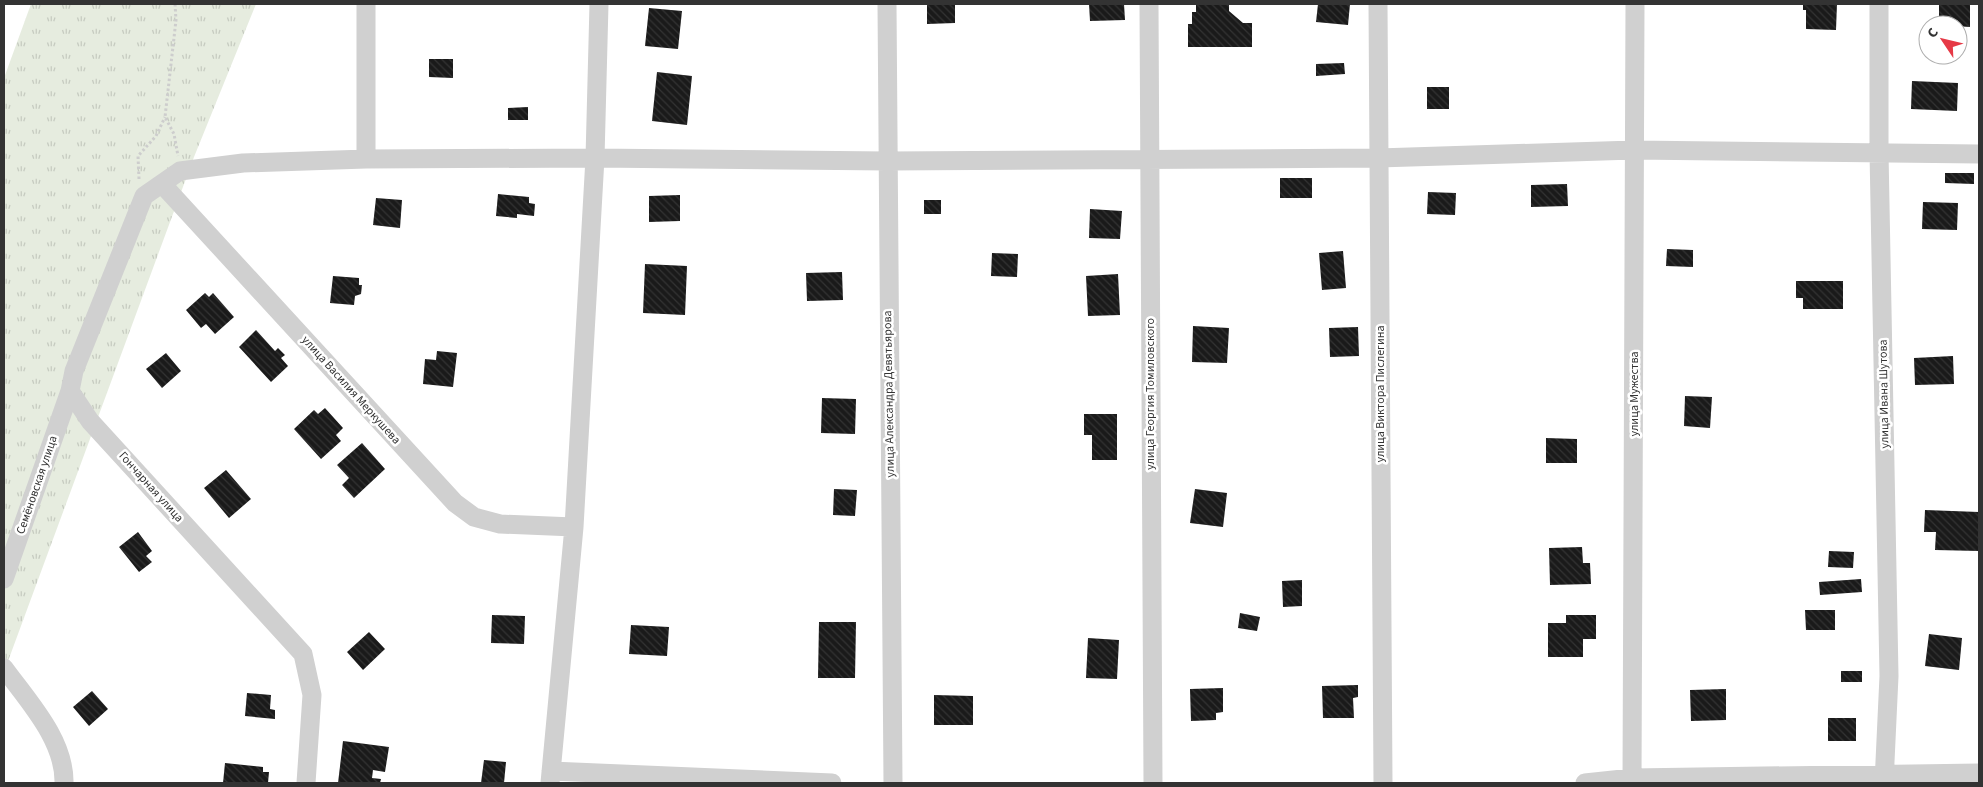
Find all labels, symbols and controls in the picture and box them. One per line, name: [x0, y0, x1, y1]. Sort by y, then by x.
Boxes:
north arrow: [1918, 15, 1968, 65]
text: С: [1923, 24, 1944, 42]
street label: улица Александра Девятьярова: [879, 310, 899, 478]
street label: улица Георгия Томиловского: [1142, 318, 1159, 470]
street label: улица Виктора Пислегина: [1372, 325, 1389, 463]
street label: улица Василия Меркушева: [298, 332, 404, 448]
street label: улица Ивана Шутова: [1875, 339, 1893, 449]
street label: улица Мужества: [1626, 351, 1643, 437]
street label: Семёновская улица: [12, 434, 62, 536]
street label: Гончарная улица: [115, 448, 187, 526]

